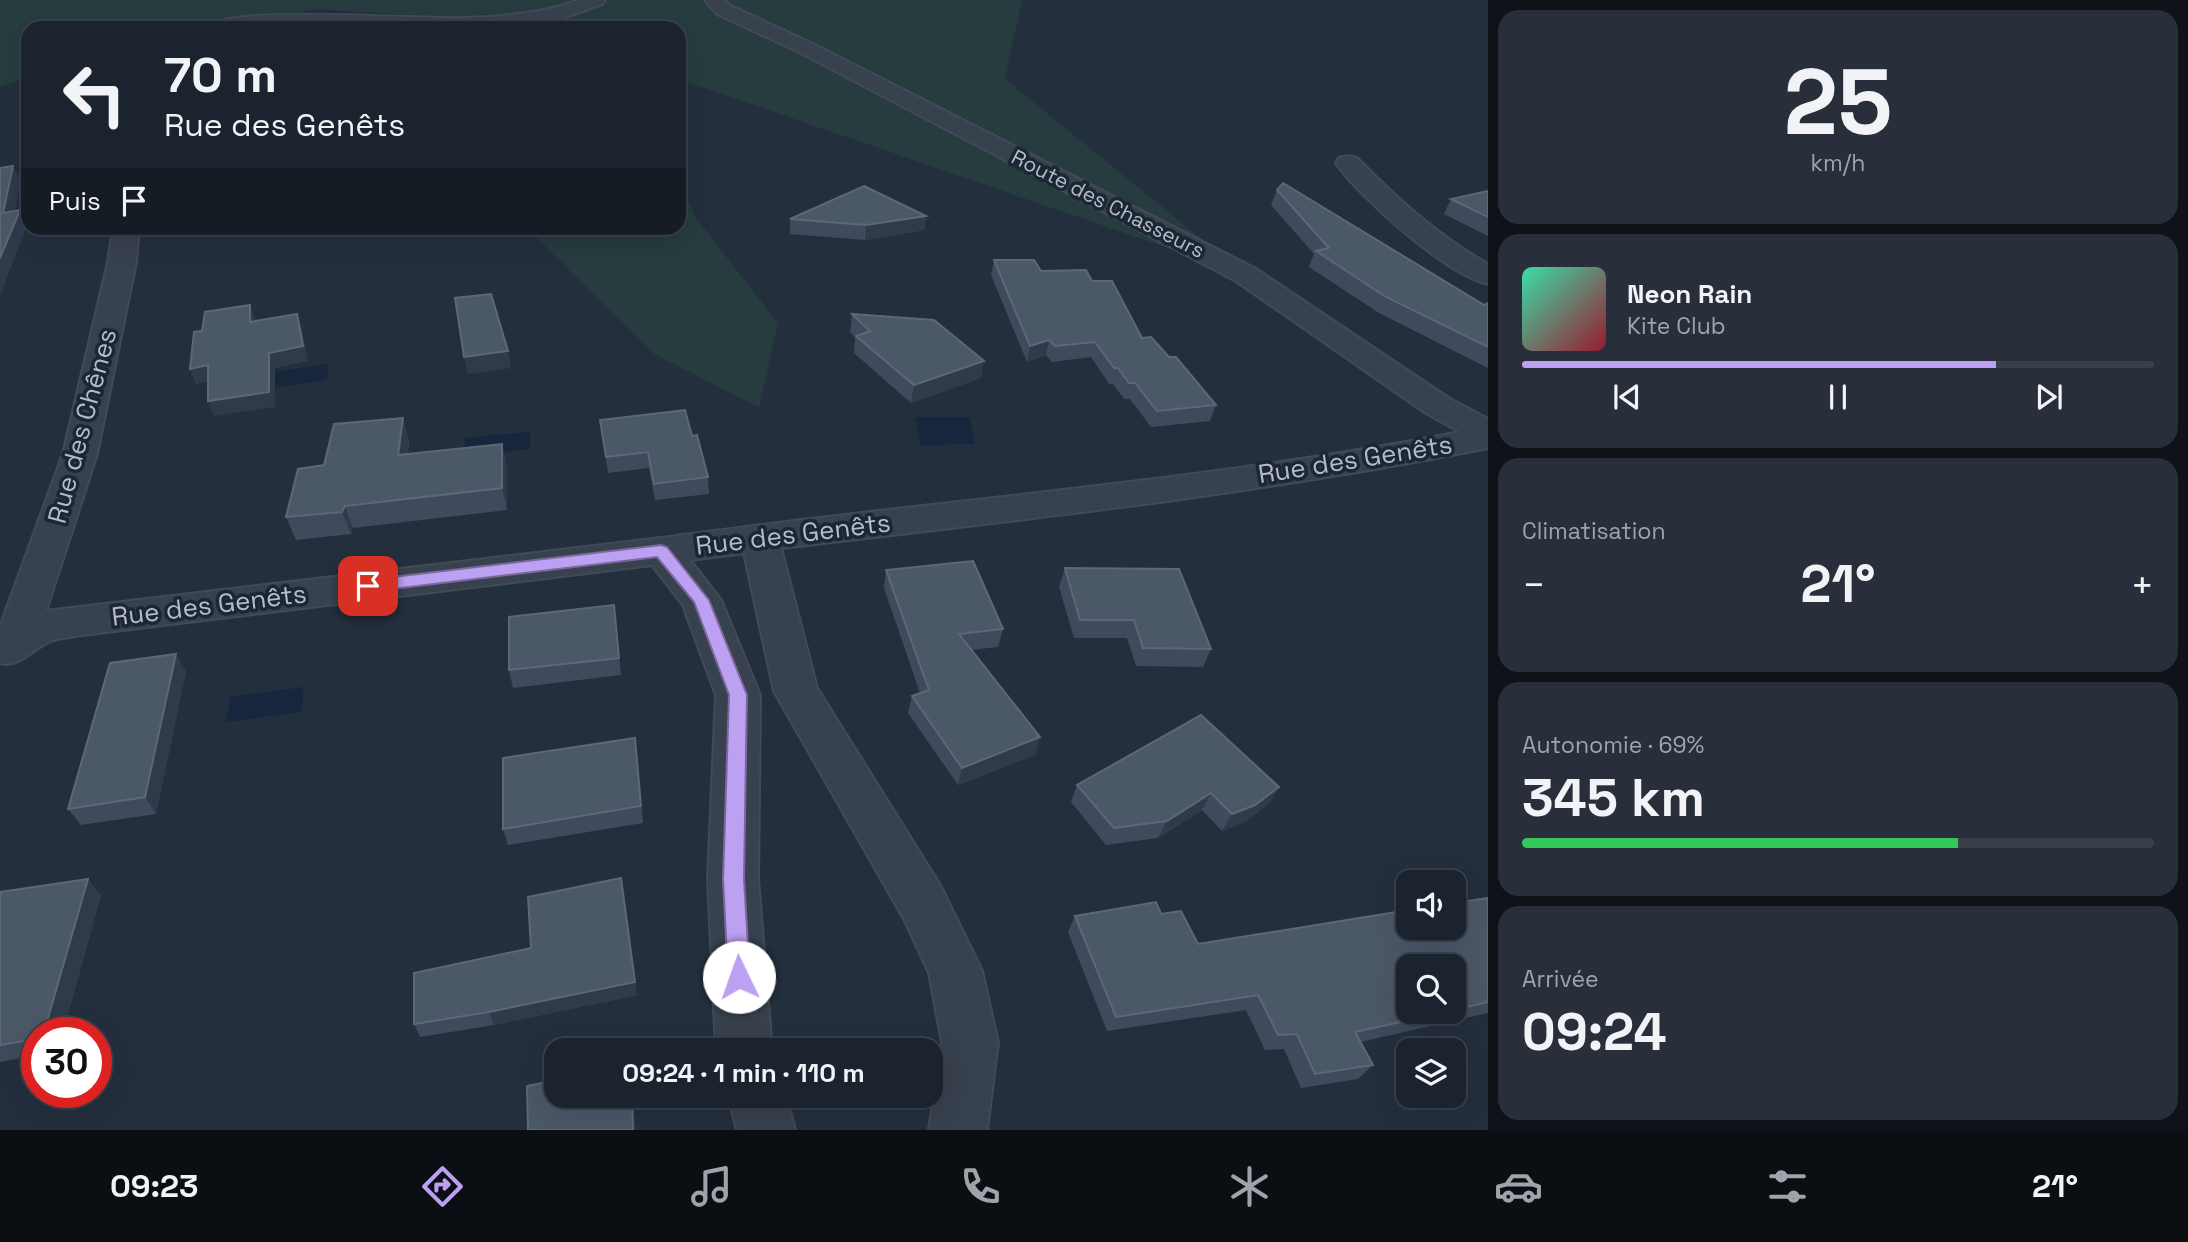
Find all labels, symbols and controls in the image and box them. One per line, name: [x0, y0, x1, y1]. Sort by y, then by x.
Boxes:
text: 70 m: [164, 44, 277, 106]
text: 25: [1784, 44, 1892, 161]
icon: left: [49, 49, 140, 140]
text: Rue des Genêts: [164, 105, 405, 145]
street label: Route des Chasseurs: [1007, 143, 1209, 264]
text: km/h: [1811, 148, 1865, 178]
icon: arrive: [115, 182, 153, 220]
text: Puis: [49, 184, 101, 218]
text: Neon Rain: [1627, 277, 1752, 311]
text: Kite Club: [1627, 311, 1726, 341]
street label: Rue des Chênes: [40, 325, 124, 527]
icon: previous: [1608, 378, 1646, 416]
icon: pause: [1819, 378, 1857, 416]
icon: next: [2030, 378, 2068, 416]
street label: Rue des Genêts: [1256, 427, 1454, 491]
street label: Rue des Genêts: [694, 505, 892, 563]
text: Climatisation: [1522, 516, 1666, 546]
text: 21°: [1801, 551, 1875, 617]
pin: [338, 556, 398, 616]
text: −: [1522, 561, 1546, 609]
text: +: [2130, 561, 2154, 609]
icon: arrive: [349, 567, 387, 605]
street label: Rue des Genêts: [110, 576, 308, 634]
text: Autonomie · 69%: [1522, 730, 1704, 760]
text: 345 km: [1522, 765, 1705, 831]
map controls: [1396, 870, 1466, 1108]
button: sound: [1396, 870, 1466, 940]
position arrow: [702, 940, 776, 1014]
button: search: [1396, 954, 1466, 1024]
text: Arrivée: [1522, 964, 1599, 994]
text: 09:24: [1522, 999, 1666, 1065]
speed limit sign: 30: [21, 1017, 112, 1108]
button: layers: [1396, 1038, 1466, 1108]
text: 09:24 · 1 min · 110 m: [622, 1056, 865, 1090]
icon: directions: [418, 1162, 467, 1211]
icon: music: [687, 1162, 736, 1211]
icon: phone: [956, 1162, 1005, 1211]
icon: climate: [1225, 1162, 1274, 1211]
icon: car: [1494, 1162, 1543, 1211]
icon: filters: [1763, 1162, 1812, 1211]
text: 09:23: [110, 1166, 198, 1206]
text: 21°: [2032, 1166, 2078, 1206]

